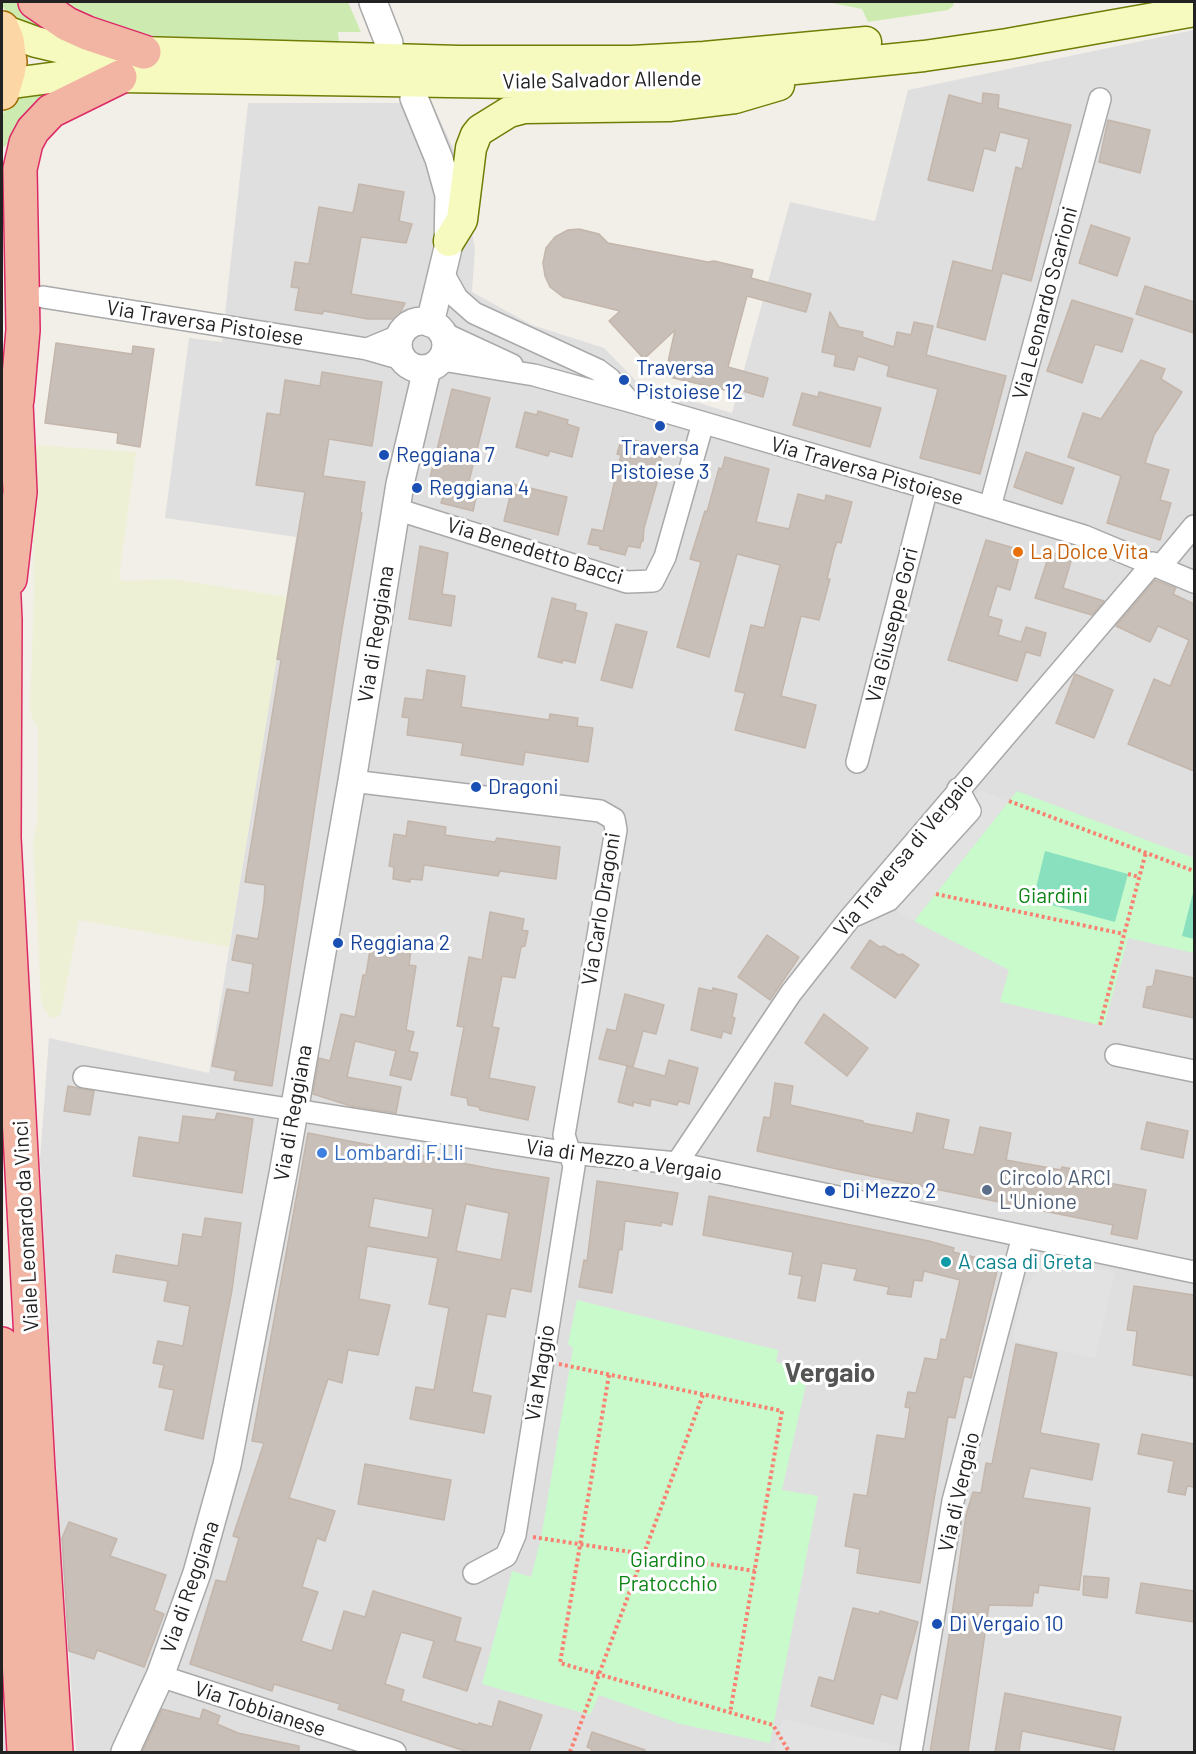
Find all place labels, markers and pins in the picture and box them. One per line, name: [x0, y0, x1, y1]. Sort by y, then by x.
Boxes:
place label: Traversa Pistoiese 12: [636, 355, 743, 405]
marker: Traversa Pistoiese 12: [617, 373, 631, 387]
marker: Traversa Pistoiese 3: [653, 419, 667, 433]
place label: Traversa Pistoiese 3: [610, 435, 710, 485]
place label: Reggiana 7: [396, 442, 495, 468]
marker: Reggiana 7: [377, 448, 391, 462]
place label: Reggiana 4: [429, 475, 529, 501]
marker: Reggiana 4: [410, 481, 424, 495]
place label: La Dolce Vita: [1030, 539, 1148, 565]
marker: La Dolce Vita: [1011, 545, 1025, 559]
place label: Dragoni: [488, 774, 559, 800]
marker: Dragoni: [469, 780, 483, 794]
place label: Reggiana 2: [350, 930, 450, 956]
marker: Reggiana 2: [331, 936, 345, 950]
place label: Lombardi F.Lli: [334, 1140, 464, 1166]
marker: Lombardi F.Lli: [315, 1146, 329, 1160]
place label: Circolo ARCI L'Unione: [999, 1165, 1111, 1215]
place label: Di Mezzo 2: [842, 1178, 936, 1204]
marker: Circolo ARCI L'Unione: [980, 1183, 994, 1197]
marker: Di Mezzo 2: [823, 1184, 837, 1198]
place label: A casa di Greta: [958, 1249, 1092, 1275]
marker: A casa di Greta: [939, 1255, 953, 1269]
place label: Di Vergaio 10: [949, 1611, 1064, 1637]
marker: Di Vergaio 10: [930, 1617, 944, 1631]

